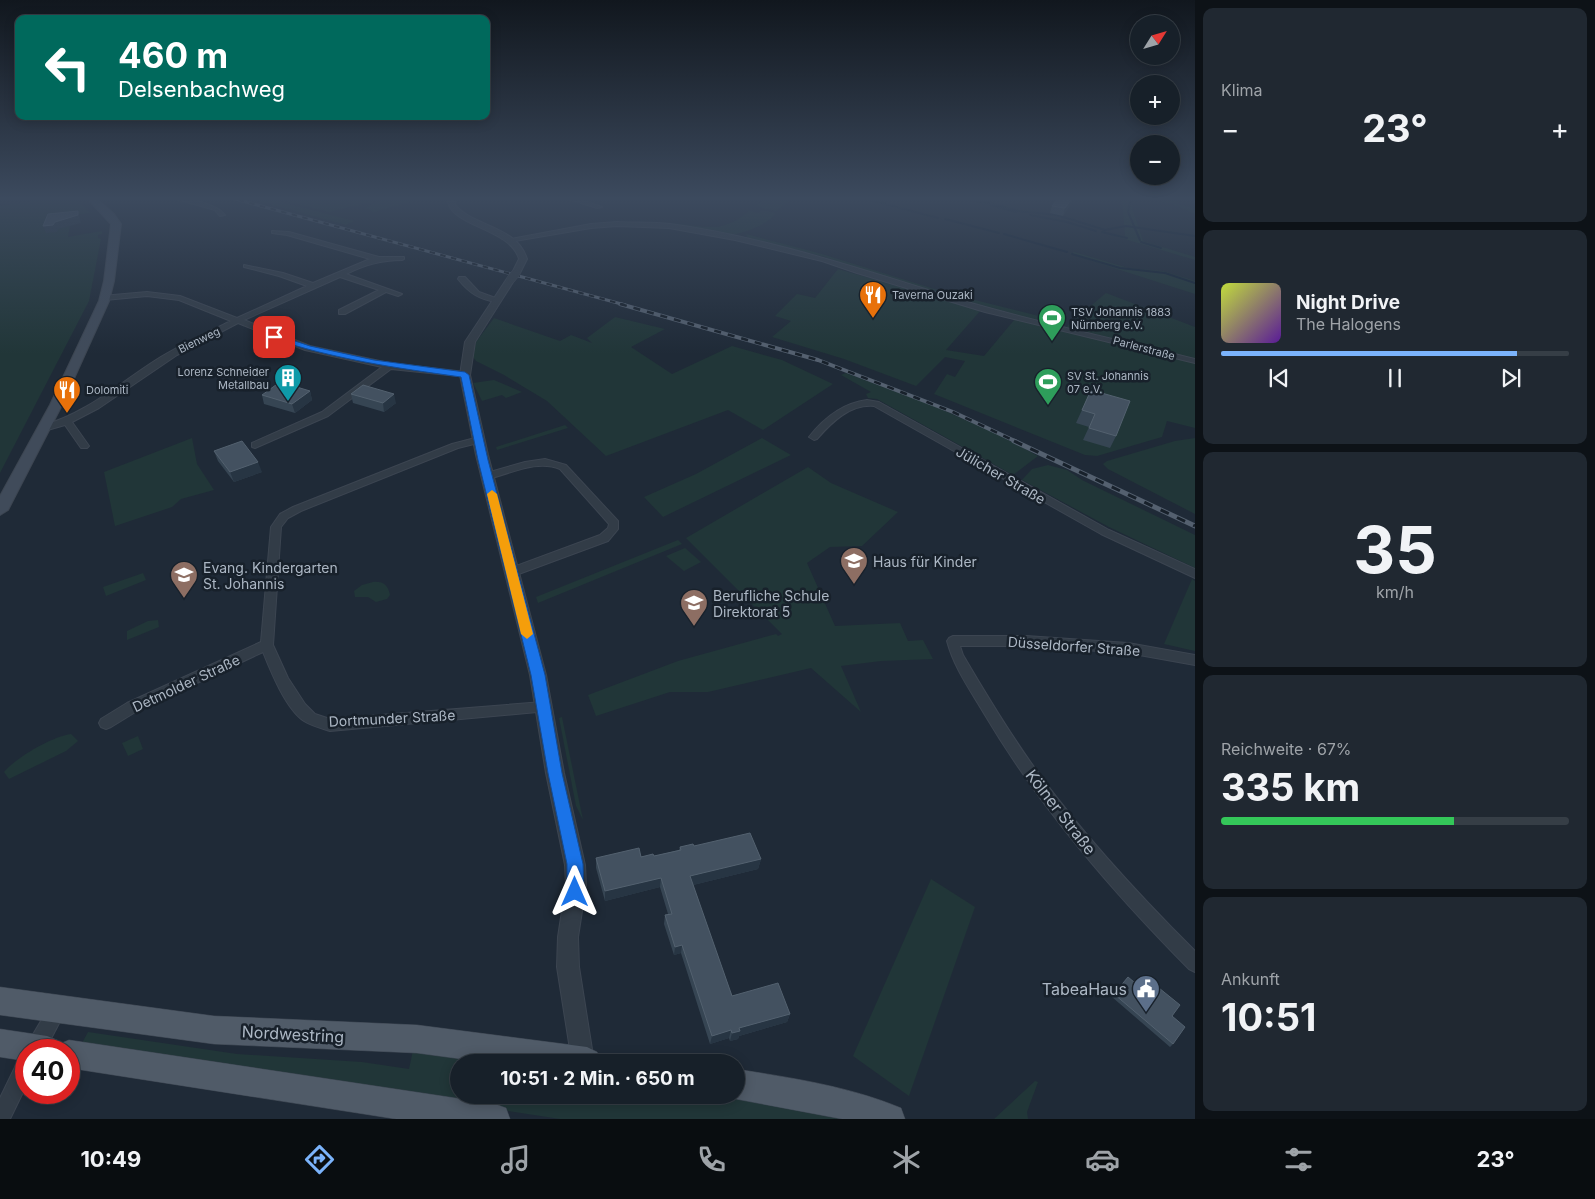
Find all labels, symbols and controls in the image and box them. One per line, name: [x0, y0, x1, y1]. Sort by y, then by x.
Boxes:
north arrow: [1130, 15, 1180, 65]
map controls: [1130, 15, 1180, 185]
text: 460 m: [118, 34, 228, 76]
icon: left: [35, 35, 100, 100]
button: +: [1130, 75, 1180, 125]
text: Delsenbachweg: [118, 76, 285, 102]
text: Klima: [1221, 80, 1263, 100]
text: 23°: [1362, 105, 1428, 151]
text: −: [1221, 112, 1240, 146]
text: +: [1550, 112, 1569, 146]
button: −: [1130, 135, 1180, 185]
restaurant icon: Taverna Ouzaki: [858, 280, 888, 319]
place label: Taverna Ouzaki: [892, 288, 973, 302]
text: Night Drive: [1296, 291, 1400, 314]
sports icon: TSV Johannis 1883 Nürnberg e.V.: [1037, 303, 1067, 342]
place label: TSV Johannis 1883 Nürnberg e.V.: [1071, 305, 1171, 332]
text: The Halogens: [1296, 314, 1401, 334]
pin: [253, 316, 295, 358]
icon: arrive: [260, 323, 288, 351]
street label: Bienweg: [176, 324, 222, 356]
street label: Parlerstraße: [1111, 333, 1177, 363]
building icon: Lorenz Schneider Metallbau: [273, 363, 303, 402]
icon: previous: [1265, 364, 1293, 392]
icon: pause: [1381, 364, 1409, 392]
icon: next: [1497, 364, 1525, 392]
place label: Lorenz Schneider Metallbau: [177, 365, 269, 392]
sports icon: SV St. Johannis 07 e.V.: [1033, 367, 1063, 406]
place label: SV St. Johannis 07 e.V.: [1067, 369, 1149, 396]
restaurant icon: Dolomiti: [52, 375, 82, 414]
place label: Dolomiti: [86, 383, 128, 397]
street label: Jülicher Straße: [953, 443, 1049, 507]
text: 35: [1353, 510, 1437, 589]
school or university icon: Haus für Kinder: [839, 546, 869, 585]
place label: Haus für Kinder: [873, 553, 977, 570]
place label: Evang. Kindergarten St. Johannis: [203, 559, 338, 592]
school or university icon: Evang. Kindergarten St. Johannis: [169, 560, 199, 599]
text: km/h: [1376, 582, 1414, 602]
place label: Berufliche Schule Direktorat 5: [713, 587, 829, 620]
school or university icon: Berufliche Schule Direktorat 5: [679, 588, 709, 627]
street label: Düsseldorfer Straße: [1007, 633, 1141, 659]
street label: Detmolder Straße: [130, 651, 242, 715]
street label: Dortmunder Straße: [328, 706, 456, 730]
text: Reichweite · 67%: [1221, 739, 1352, 759]
text: 335 km: [1221, 764, 1360, 810]
street label: Kölner Straße: [1022, 765, 1100, 859]
position arrow: [548, 865, 600, 917]
text: Ankunft: [1221, 969, 1280, 989]
public building icon: TabeaHaus: [1131, 974, 1161, 1013]
place label: TabeaHaus: [1042, 979, 1127, 999]
text: 10:51: [1221, 994, 1316, 1040]
street label: Nordwestring: [241, 1021, 345, 1047]
speed limit sign: 40: [15, 1039, 80, 1104]
text: 10:51 · 2 Min. · 650 m: [500, 1067, 695, 1090]
icon: directions: [302, 1142, 337, 1177]
icon: music: [498, 1142, 533, 1177]
icon: phone: [694, 1142, 729, 1177]
icon: climate: [889, 1142, 924, 1177]
icon: car: [1085, 1142, 1120, 1177]
icon: filters: [1281, 1142, 1316, 1177]
text: 10:49: [80, 1146, 141, 1172]
text: 23°: [1477, 1146, 1515, 1172]

